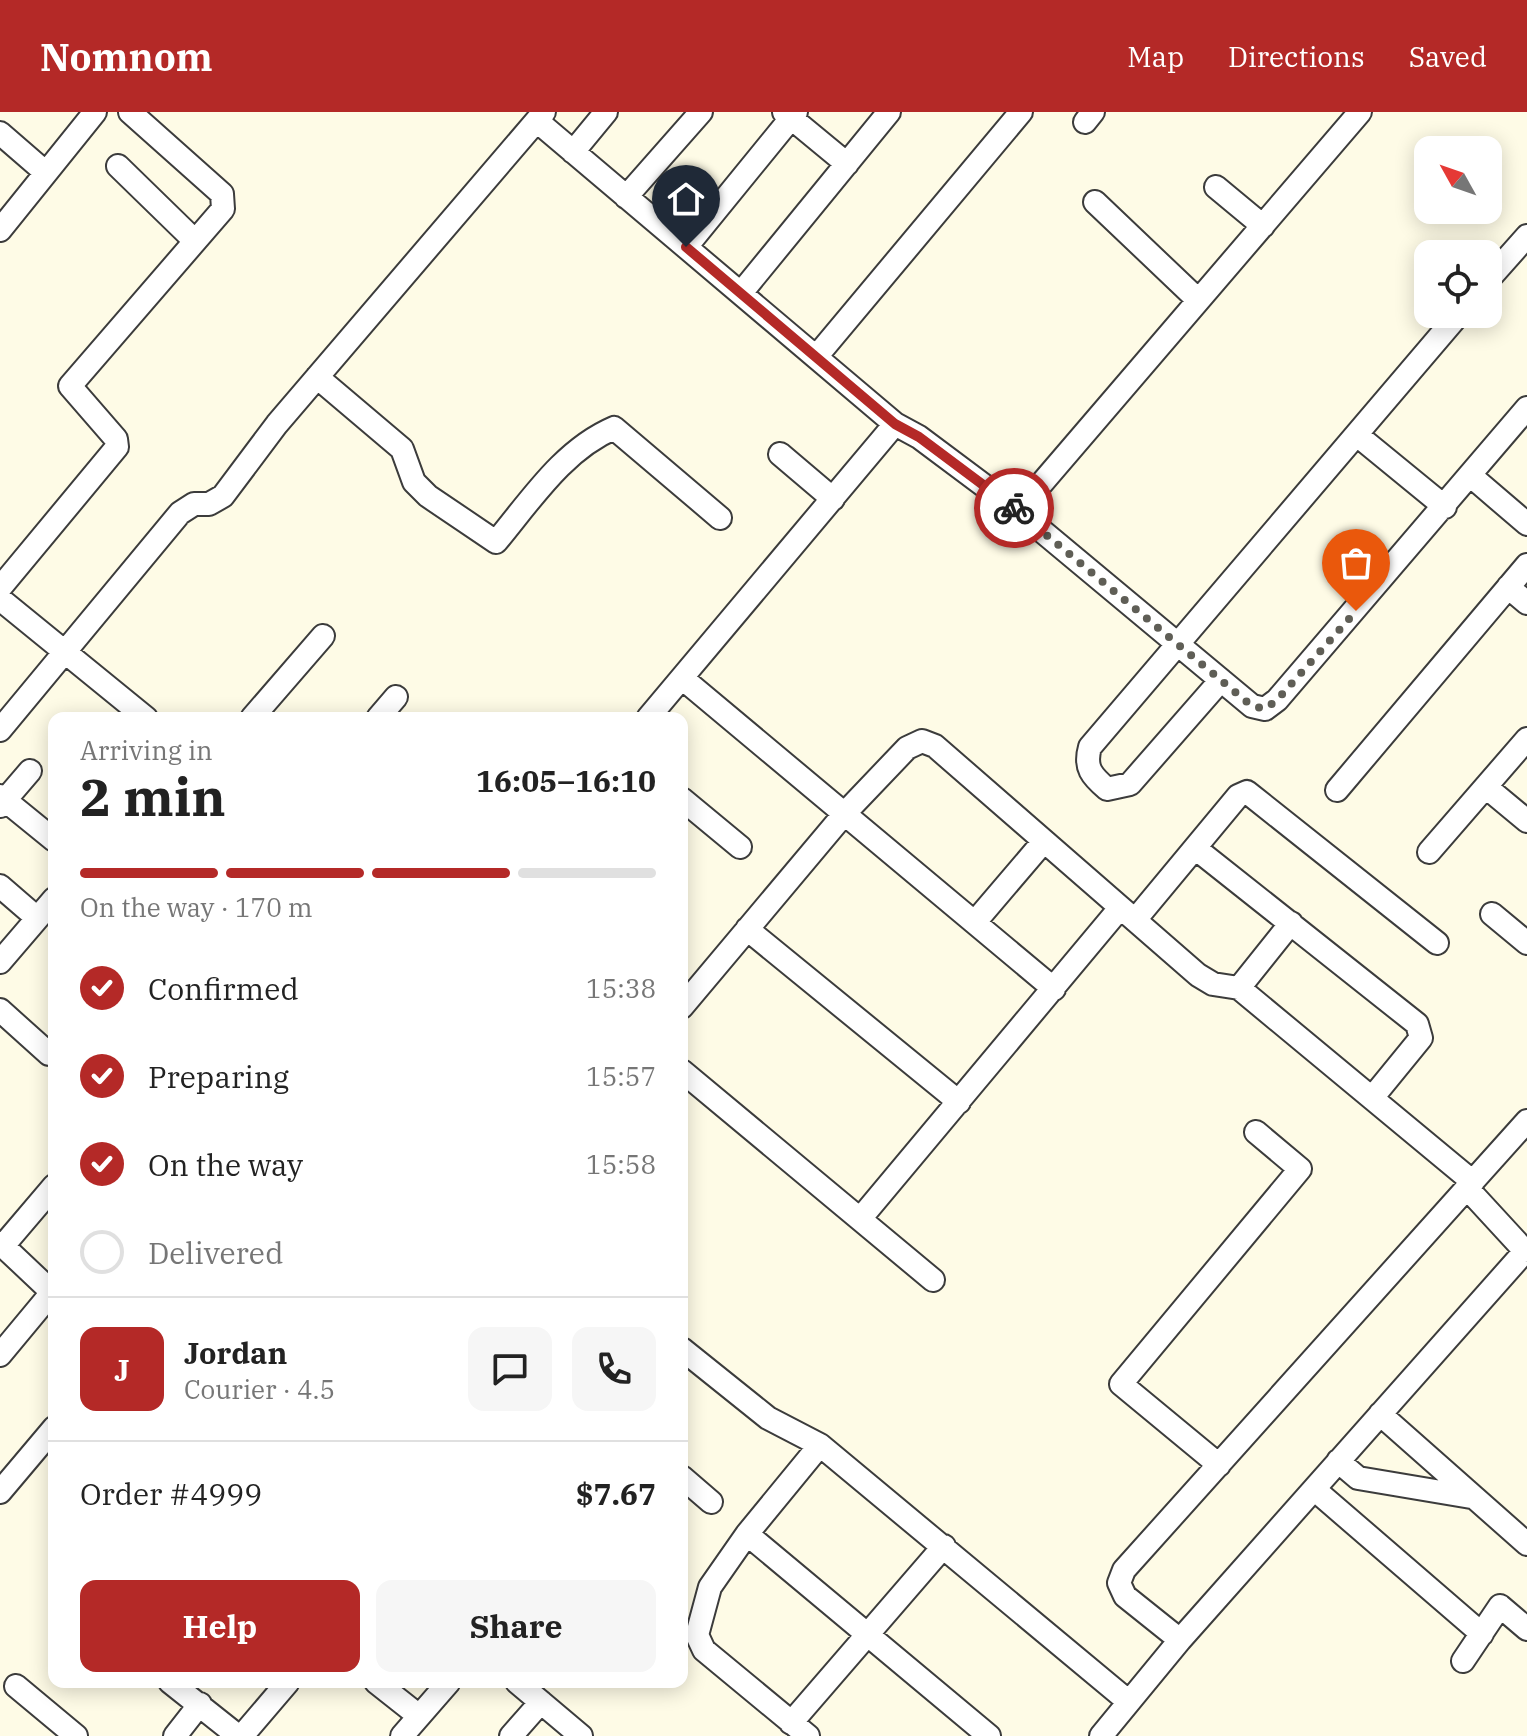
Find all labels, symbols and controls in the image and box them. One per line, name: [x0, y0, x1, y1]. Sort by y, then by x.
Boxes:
text: Nomnom: [40, 32, 213, 81]
text: Map: [1127, 38, 1184, 75]
text: Directions: [1228, 38, 1365, 75]
text: Saved: [1409, 38, 1487, 75]
north arrow: [1414, 136, 1502, 224]
map controls: [1414, 136, 1502, 328]
pin: [652, 165, 720, 247]
icon: home: [664, 177, 708, 221]
button: locate: [1414, 240, 1502, 328]
courier: [974, 468, 1054, 548]
icon: bike: [992, 486, 1036, 530]
pin: [1322, 529, 1390, 611]
icon: bag: [1334, 541, 1378, 585]
text: Arriving in: [80, 733, 213, 767]
text: 16:05–16:10: [476, 761, 656, 800]
text: 2 min: [80, 763, 226, 830]
text: On the way · 170 m: [80, 890, 313, 924]
icon: check: [80, 966, 124, 1010]
text: Confirmed: [148, 969, 299, 1008]
text: 15:38: [586, 971, 656, 1005]
icon: check: [80, 1054, 124, 1098]
text: Preparing: [148, 1057, 289, 1096]
text: 15:57: [586, 1059, 656, 1093]
icon: check: [80, 1142, 124, 1186]
text: On the way: [148, 1145, 303, 1184]
text: 15:58: [586, 1147, 656, 1181]
text: Delivered: [148, 1233, 283, 1272]
button: chat: [468, 1327, 552, 1411]
button: phone: [572, 1327, 656, 1411]
text: Jordan: [184, 1333, 287, 1372]
text: J: [114, 1350, 130, 1389]
text: Courier · 4.5: [184, 1372, 335, 1406]
text: Order #4999: [80, 1474, 262, 1513]
text: $7.67: [576, 1474, 656, 1513]
button: Help: [80, 1580, 360, 1672]
button: Share: [376, 1580, 656, 1672]

